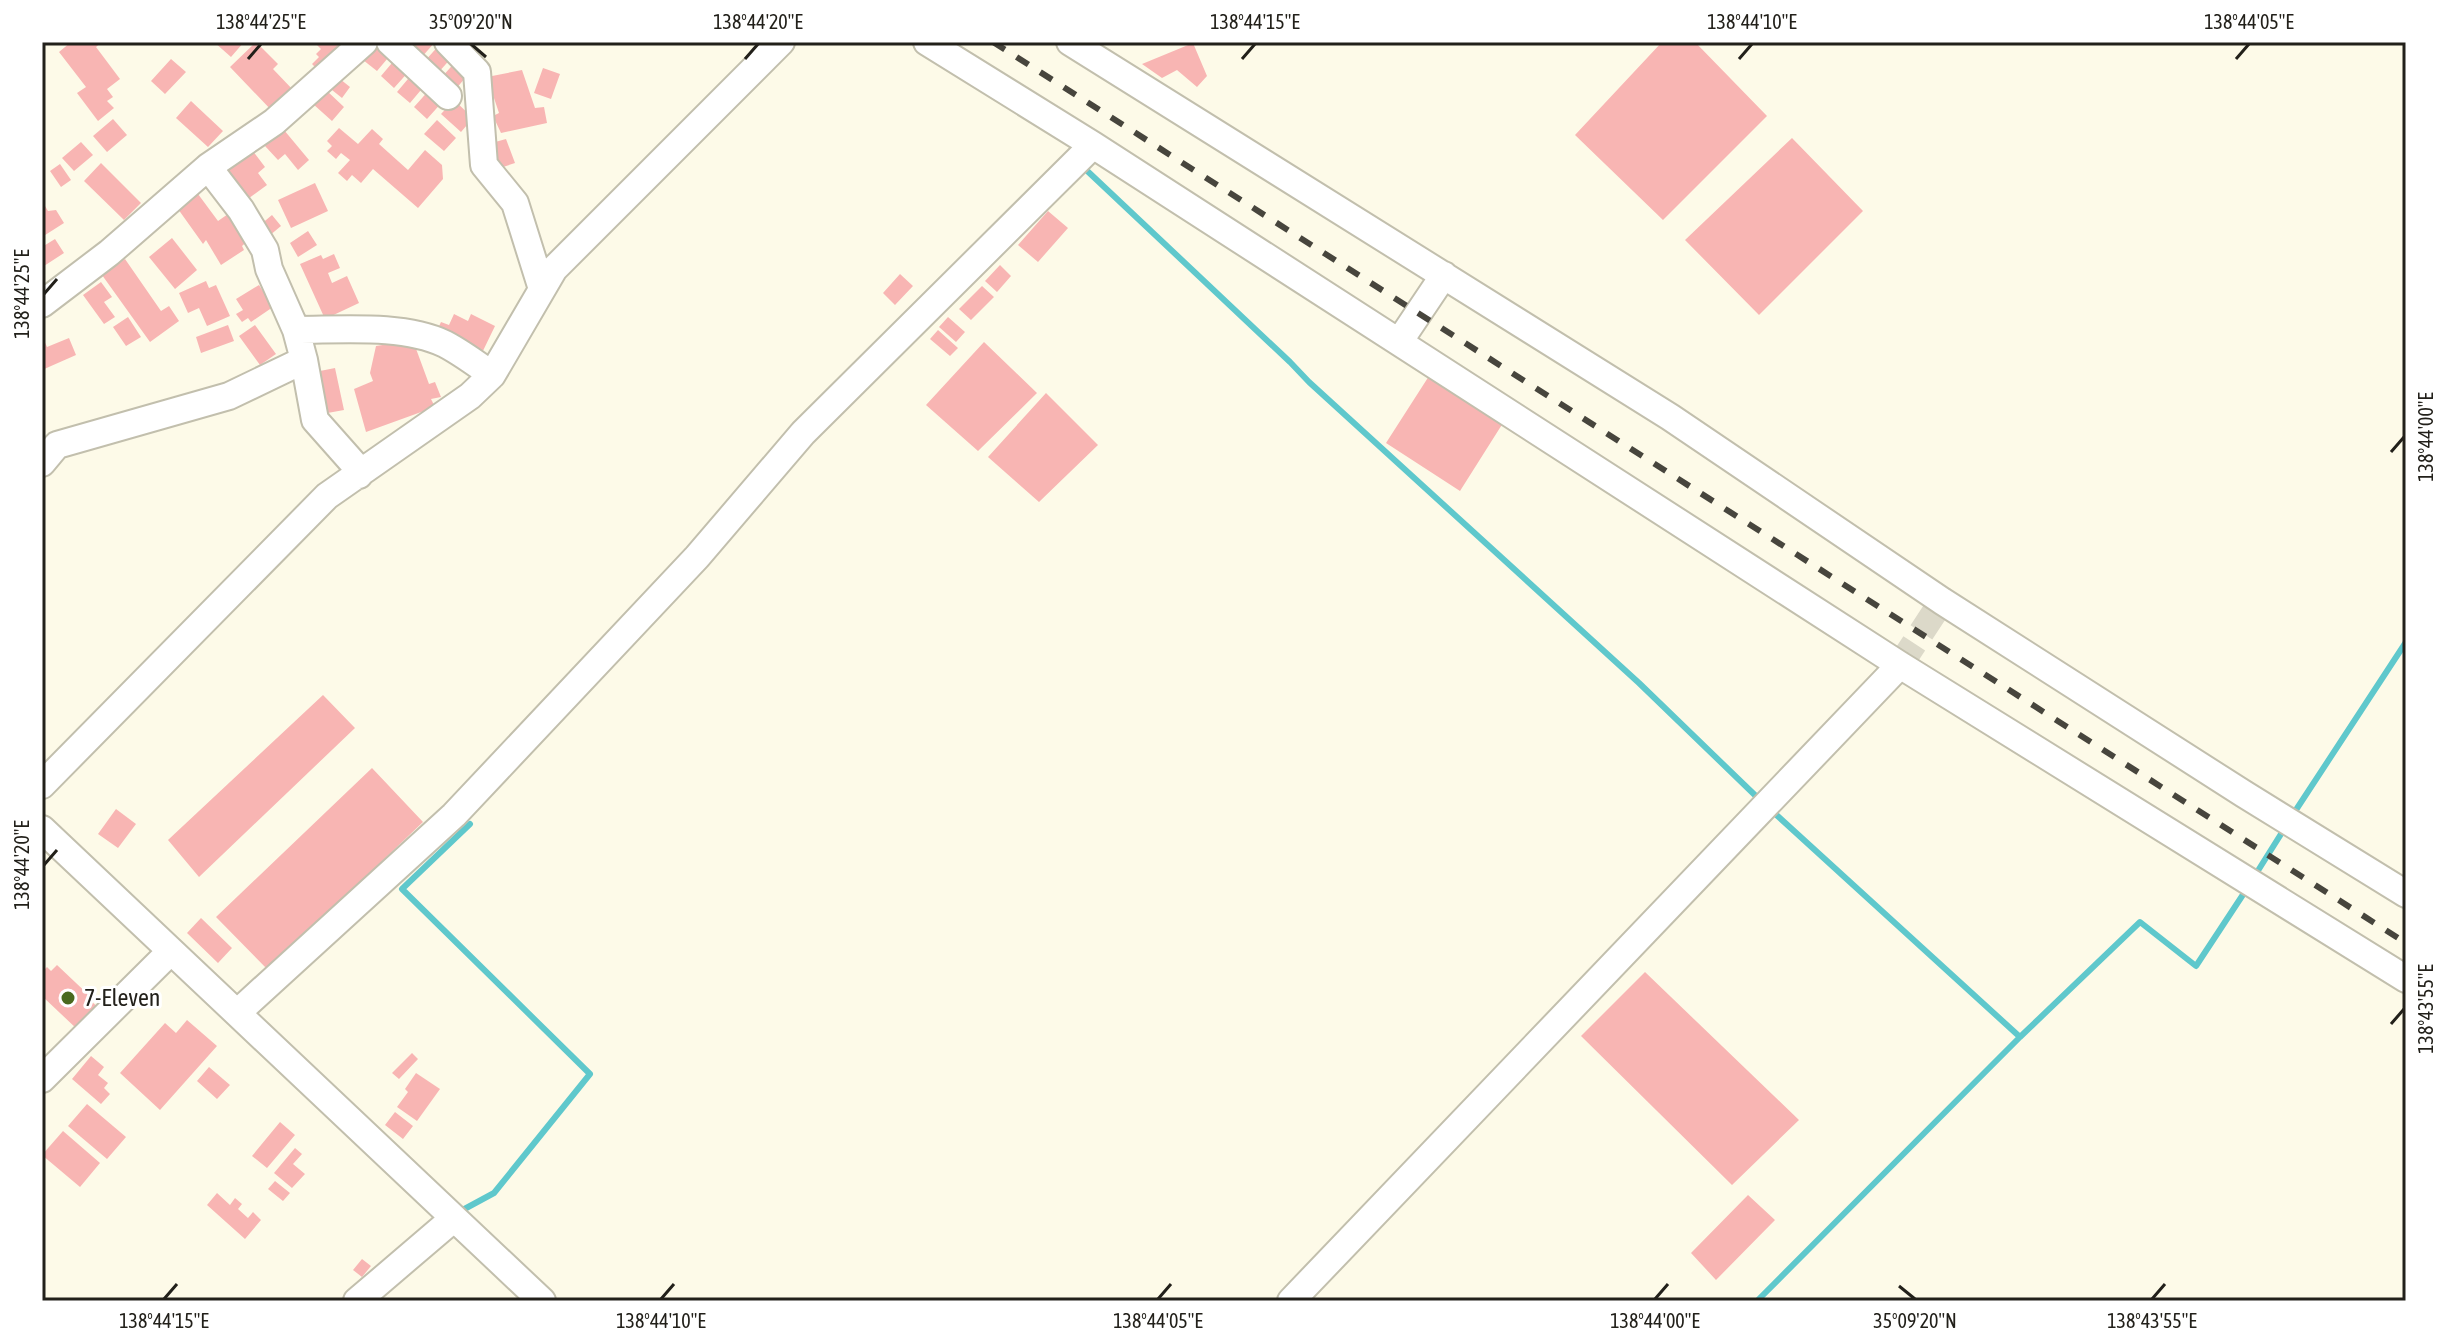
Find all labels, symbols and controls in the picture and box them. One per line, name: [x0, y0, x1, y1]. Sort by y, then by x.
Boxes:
text: 138°44'25"E: [216, 10, 306, 33]
text: 35°09'20"N: [429, 10, 513, 33]
text: 138°44'20"E: [713, 10, 803, 33]
text: 138°44'15"E: [1210, 10, 1300, 33]
text: 138°44'10"E: [1707, 10, 1797, 33]
text: 138°44'05"E: [2204, 10, 2294, 33]
text: 138°44'25"E: [10, 249, 33, 339]
text: 138°44'00"E: [2414, 392, 2437, 482]
text: 138°44'20"E: [10, 820, 33, 910]
text: 138°43'55"E: [2414, 964, 2437, 1054]
place label: 7-Eleven: [84, 984, 160, 1011]
marker: 7-Eleven: [59, 989, 77, 1007]
text: 138°44'15"E: [119, 1309, 209, 1332]
text: 138°44'10"E: [616, 1309, 706, 1332]
text: 138°44'05"E: [1113, 1309, 1203, 1332]
text: 138°44'00"E: [1610, 1309, 1700, 1332]
text: 35°09'20"N: [1873, 1309, 1957, 1332]
text: 138°43'55"E: [2107, 1309, 2197, 1332]

